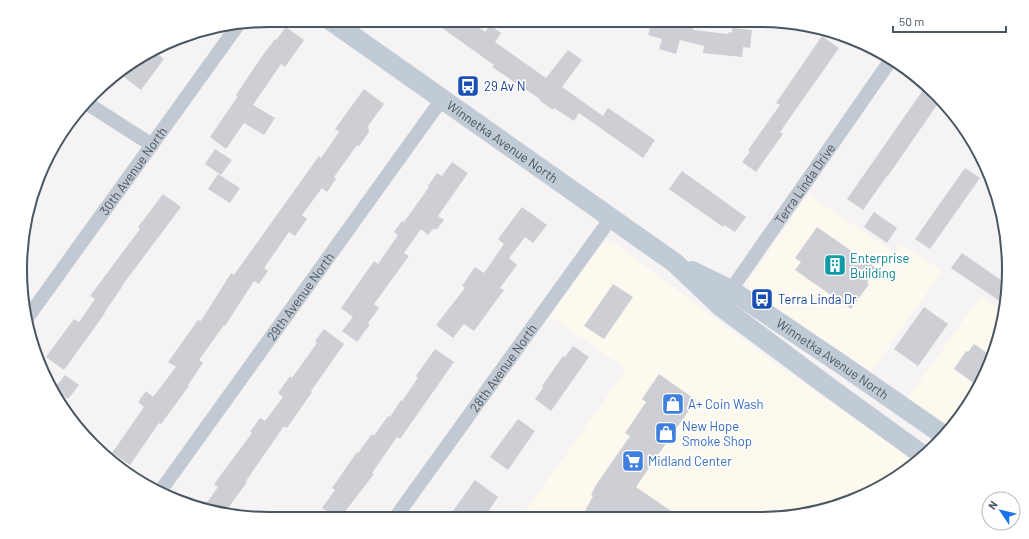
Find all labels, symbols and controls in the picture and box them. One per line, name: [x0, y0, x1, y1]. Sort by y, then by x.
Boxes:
scale bar: [893, 8, 1006, 34]
text: 50 m: [899, 14, 924, 28]
bus stop icon: 29 Av N: [455, 73, 481, 99]
place label: 29 Av N: [484, 78, 525, 94]
street label: Winnetka Avenue North: [444, 97, 561, 186]
street label: 30th Avenue North: [96, 124, 170, 218]
street label: Terra Linda Drive: [771, 140, 839, 227]
street label: 29th Avenue North: [263, 249, 337, 344]
place label: Enterprise Building: [850, 250, 910, 281]
building icon: Enterprise Building: [822, 252, 848, 278]
bus stop icon: Terra Linda Dr: [749, 286, 775, 312]
place label: Terra Linda Dr: [778, 291, 857, 307]
street label: Winnetka Avenue North: [773, 315, 892, 403]
street label: 28th Avenue North: [466, 321, 540, 415]
shop icon: A+ Coin Wash: [660, 391, 686, 417]
place label: A+ Coin Wash: [688, 396, 764, 412]
place label: New Hope Smoke Shop: [682, 418, 752, 449]
shop icon: New Hope Smoke Shop: [653, 420, 679, 446]
supermarket icon: Midland Center: [620, 448, 646, 474]
place label: Midland Center: [648, 453, 732, 469]
north arrow: [981, 491, 1021, 531]
text: N: [985, 498, 1000, 512]

